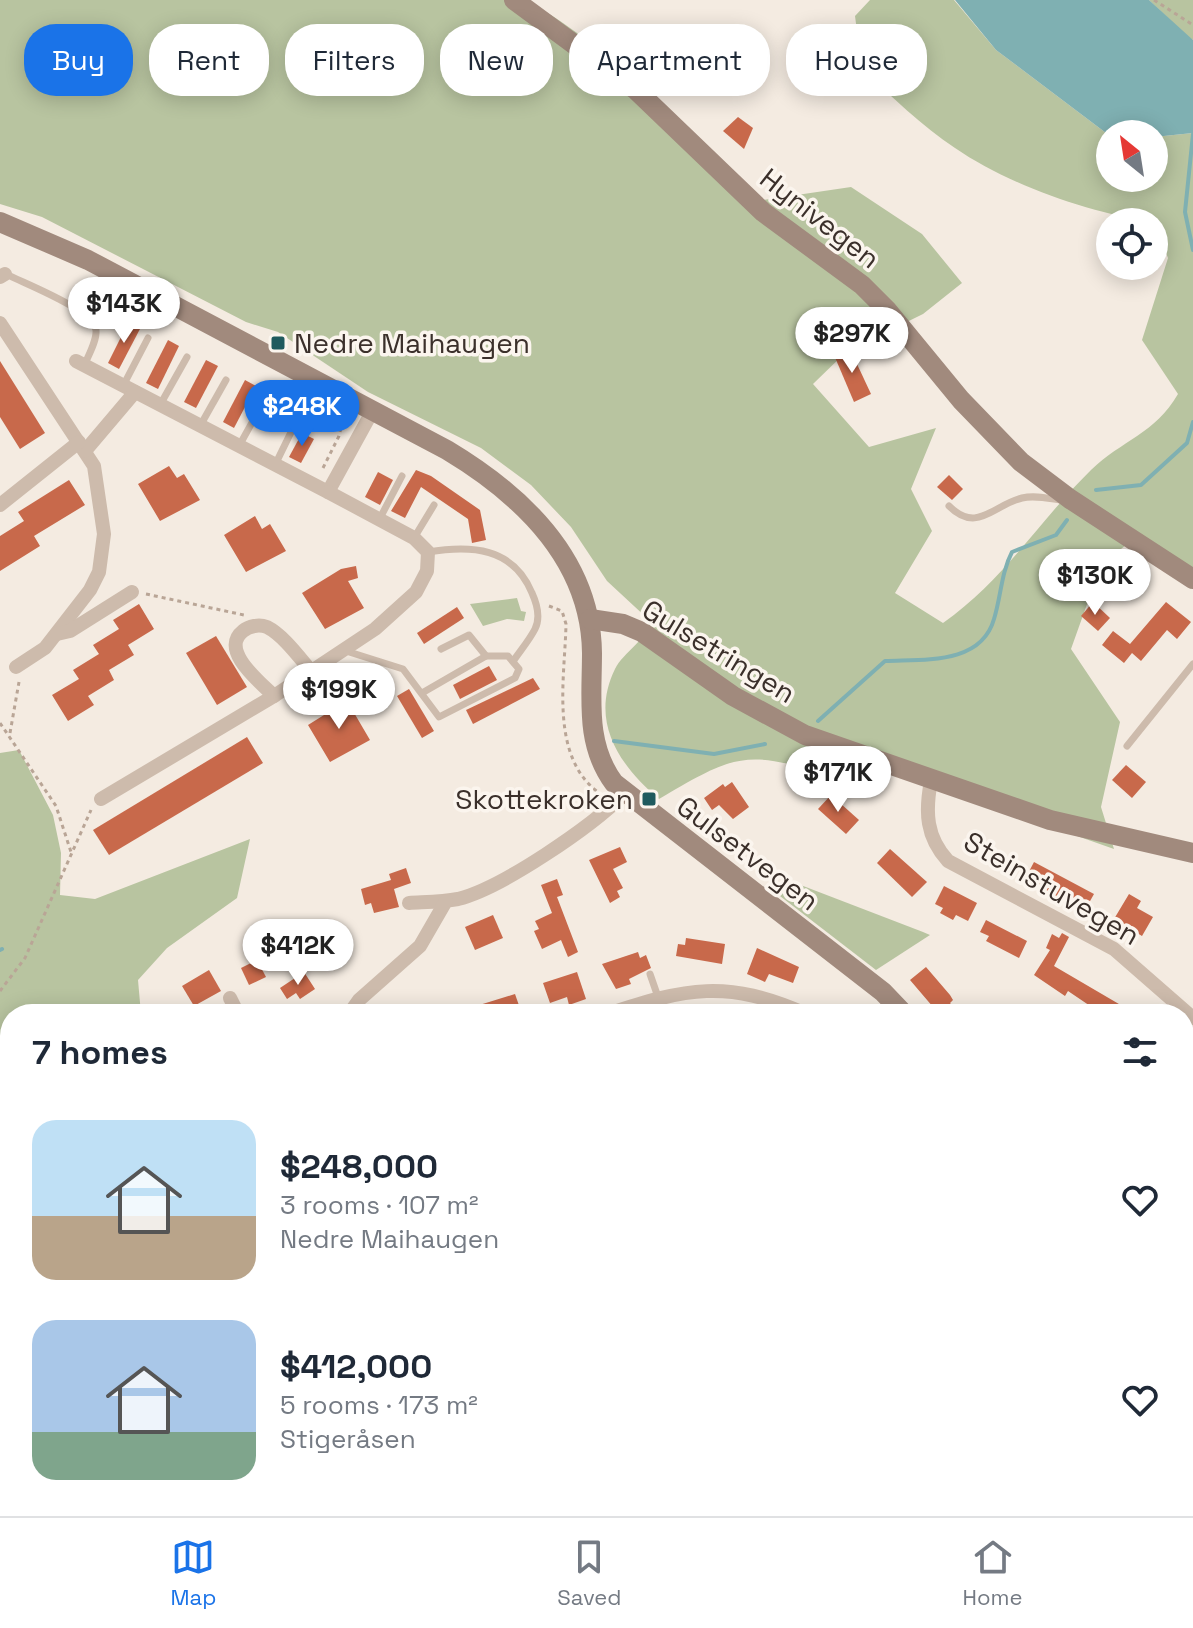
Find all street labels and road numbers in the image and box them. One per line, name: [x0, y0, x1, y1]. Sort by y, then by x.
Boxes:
street label: Hynivegen: [753, 160, 887, 276]
street label: Gulsetringen: [636, 591, 802, 711]
street label: Gulsetvegen: [670, 788, 826, 918]
street label: Steinstuvegen: [958, 823, 1146, 953]

